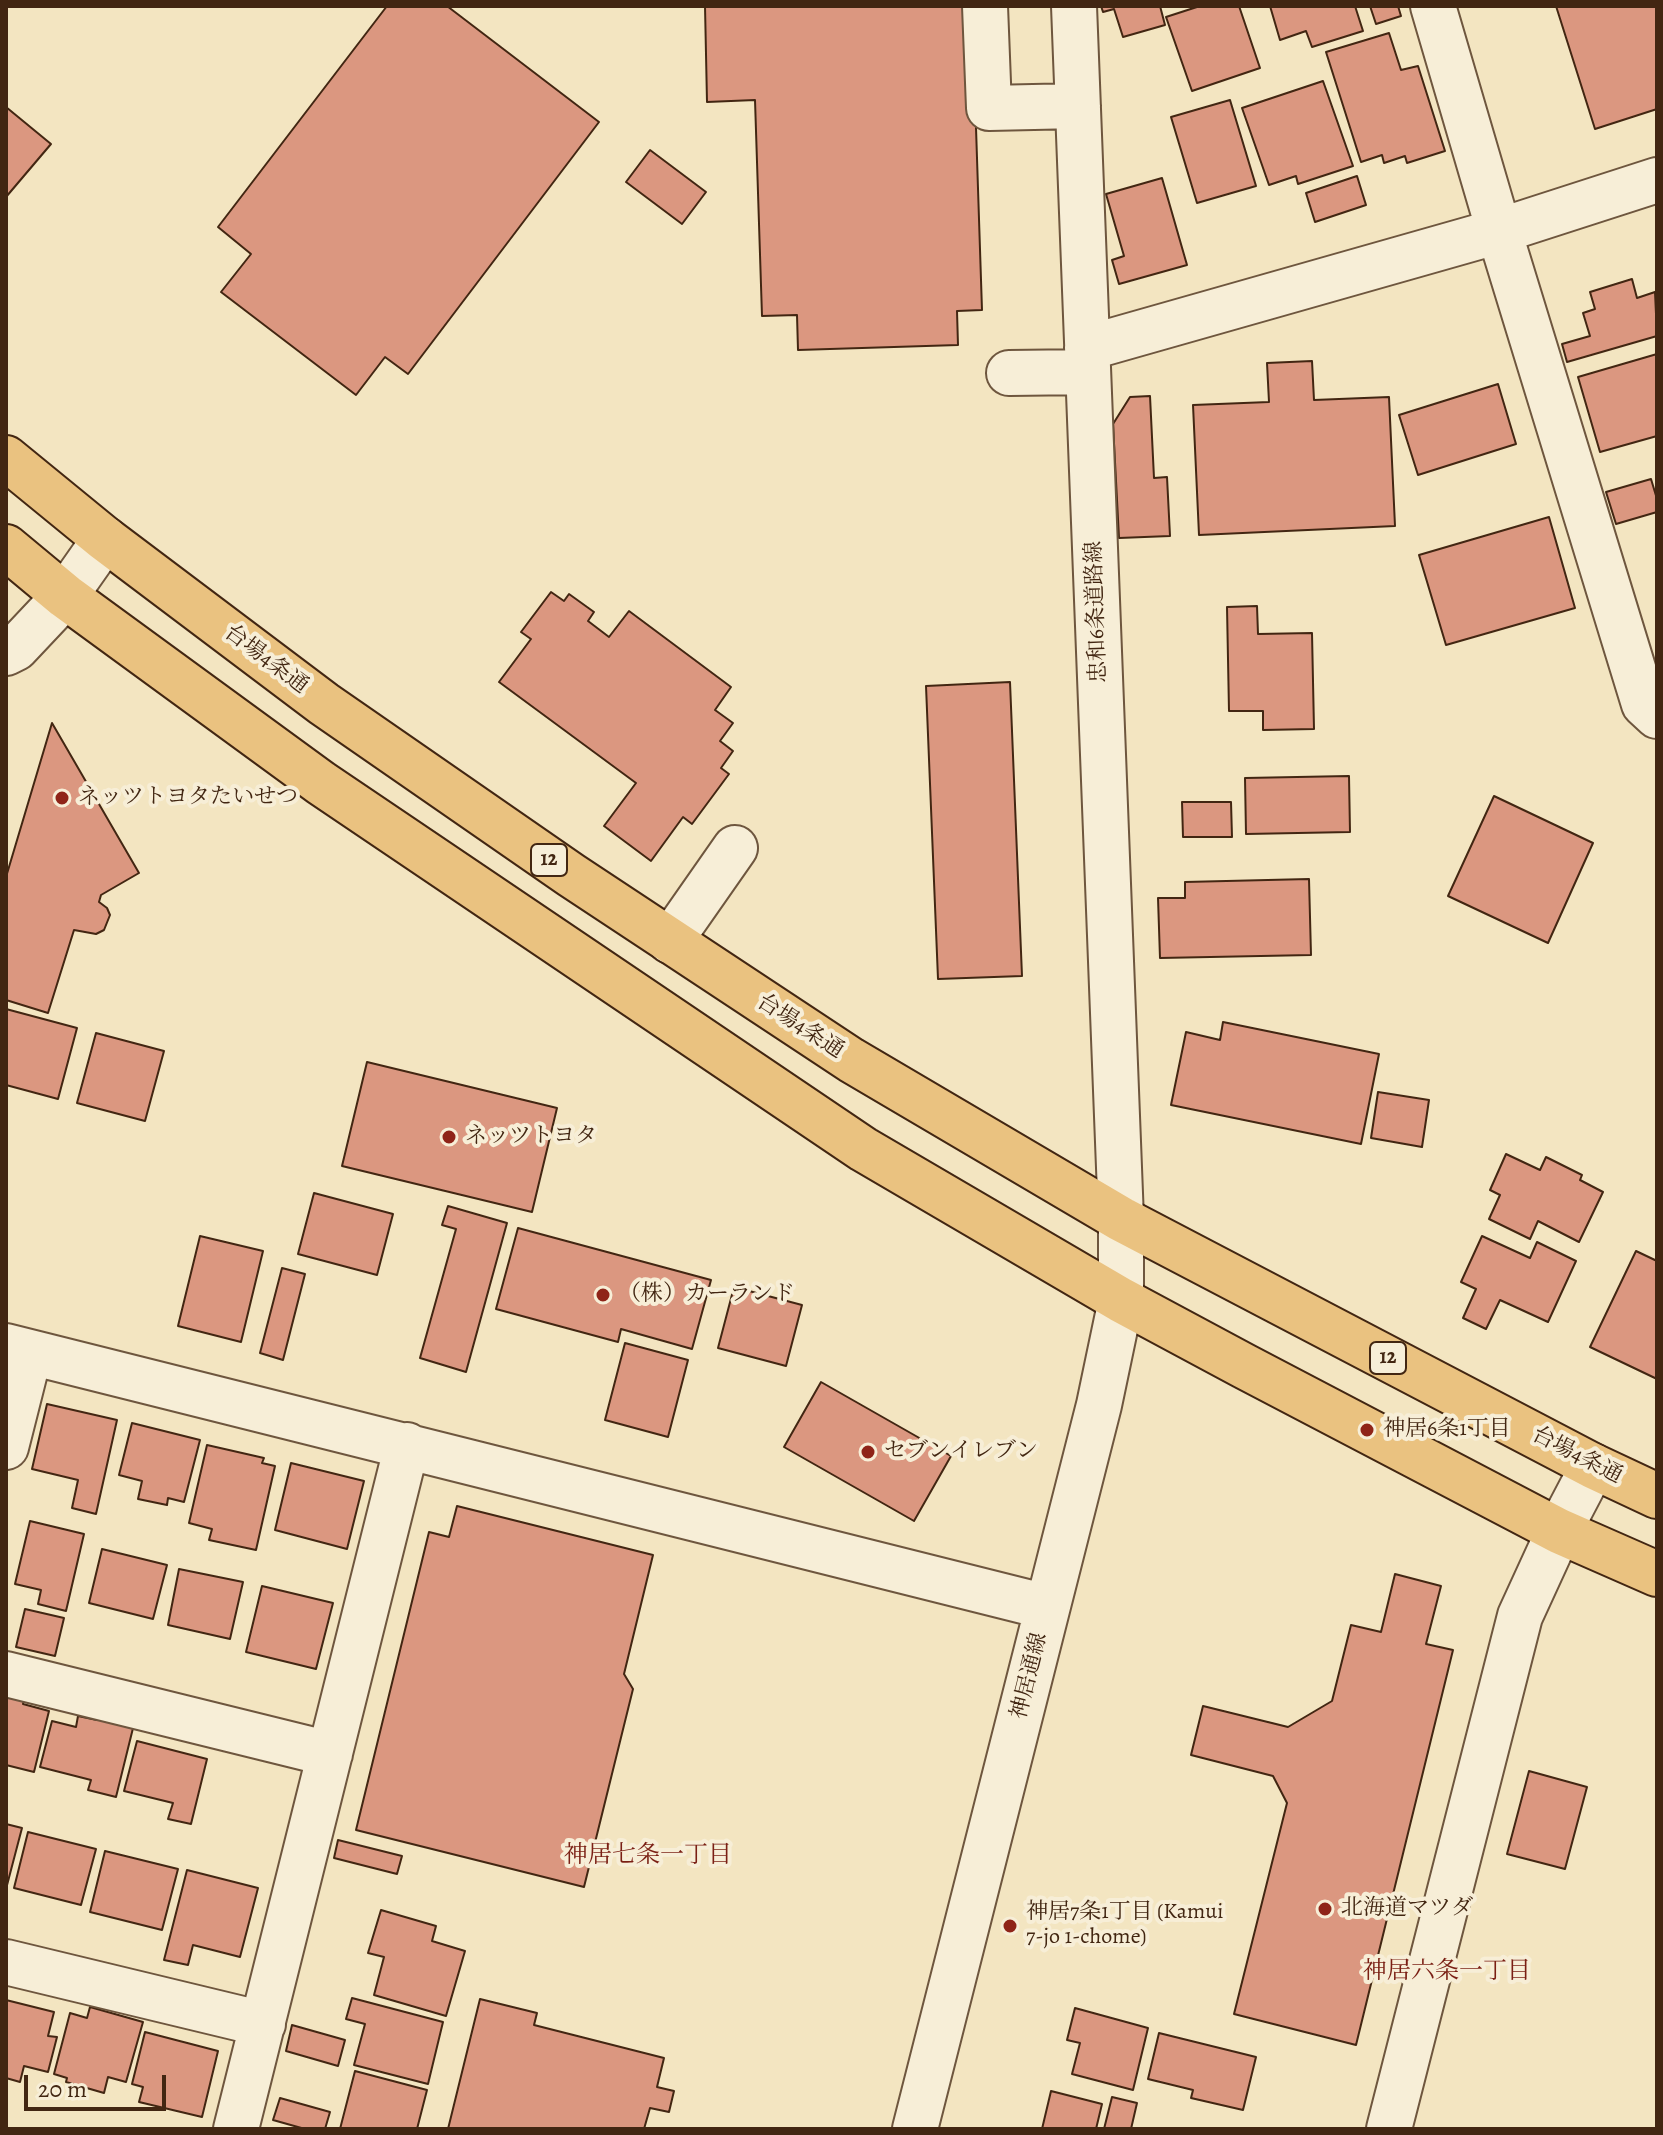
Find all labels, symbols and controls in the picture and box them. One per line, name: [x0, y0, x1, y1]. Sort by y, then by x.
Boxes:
street label: 忠和6条道路線: [1081, 541, 1113, 683]
street label: 台場4条通: [219, 620, 313, 700]
place label: ネッツトヨタたいせつ: [78, 785, 298, 811]
marker: ネッツトヨタたいせつ: [53, 789, 71, 807]
road number: 12: [531, 844, 567, 876]
street label: 台場4条通: [752, 989, 848, 1065]
place label: ネッツトヨタ: [465, 1124, 597, 1150]
marker: ネッツトヨタ: [440, 1128, 458, 1146]
place label: （株）カーランド: [619, 1282, 795, 1308]
marker: （株）カーランド: [594, 1286, 612, 1304]
road number: 12: [1370, 1342, 1406, 1374]
place label: 神居6条1丁目: [1383, 1417, 1511, 1443]
marker: 神居6条1丁目: [1358, 1421, 1376, 1439]
street label: 台場4条通: [1527, 1422, 1627, 1490]
place label: セブンイレブン: [884, 1439, 1038, 1465]
marker: セブンイレブン: [859, 1443, 877, 1461]
street label: 神居通線: [1007, 1630, 1053, 1722]
district label: 神居七条一丁目: [564, 1842, 732, 1870]
place label: 北海道マツダ: [1341, 1896, 1473, 1922]
place label: 神居7条1丁目 (Kamui 7-jo 1-chome): [1026, 1900, 1223, 1952]
marker: 北海道マツダ: [1316, 1900, 1334, 1918]
marker: 神居7条1丁目 (Kamui 7-jo 1-chome): [1001, 1917, 1019, 1935]
district label: 神居六条一丁目: [1363, 1958, 1531, 1986]
scale bar: [28, 2059, 170, 2109]
text: 20 m: [38, 2073, 87, 2105]

